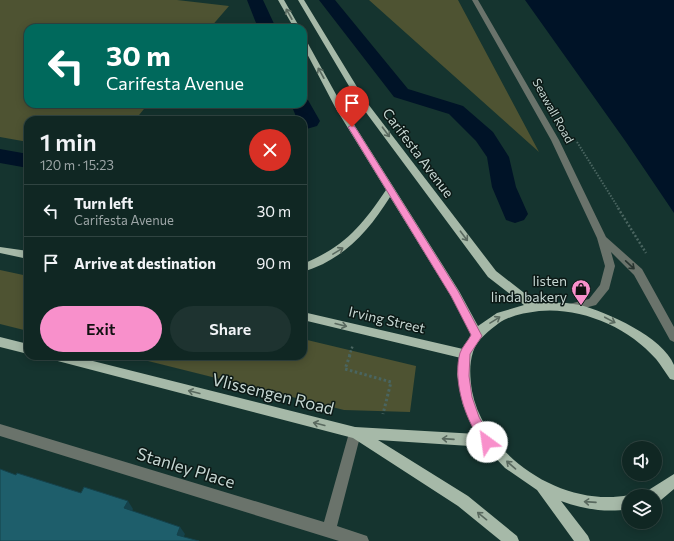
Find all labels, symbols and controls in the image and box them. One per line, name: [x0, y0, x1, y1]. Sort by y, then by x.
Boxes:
one-way arrow: [285, 8, 292, 20]
text: 30 m: [106, 38, 171, 72]
icon: left: [40, 40, 92, 92]
one-way arrow: [317, 67, 325, 79]
text: Carifesta Avenue: [106, 72, 244, 94]
street label: Seawall Road: [530, 76, 577, 145]
pin: [335, 86, 369, 127]
icon: arrive: [341, 92, 363, 114]
street label: Carifesta Avenue: [379, 105, 458, 201]
text: 1 min: [40, 127, 97, 156]
one-way arrow: [381, 127, 390, 138]
button: close: [249, 129, 291, 171]
text: 120 m · 15:23: [40, 157, 114, 173]
text: Turn left: [74, 194, 133, 212]
icon: left: [40, 200, 62, 222]
text: 30 m: [257, 202, 291, 220]
text: Carifesta Avenue: [74, 212, 174, 228]
one-way arrow: [460, 231, 468, 242]
one-way arrow: [332, 246, 344, 254]
icon: arrive: [40, 252, 62, 274]
text: Arrive at destination: [74, 254, 216, 272]
text: 90 m: [256, 254, 291, 272]
one-way arrow: [625, 260, 635, 269]
place label: listen linda bakery: [491, 272, 567, 305]
shop icon: listen linda bakery: [570, 278, 592, 306]
street label: Irving Street: [347, 302, 427, 337]
button: Exit: [40, 306, 162, 352]
button: Share: [170, 306, 291, 352]
one-way arrow: [489, 316, 500, 324]
one-way arrow: [604, 317, 616, 325]
one-way arrow: [334, 322, 347, 329]
street label: Vlissengen Road: [210, 368, 336, 419]
one-way arrow: [187, 387, 200, 395]
one-way arrow: [313, 420, 326, 427]
position arrow: [466, 421, 508, 463]
one-way arrow: [442, 435, 455, 443]
map controls: [622, 441, 662, 529]
button: sound: [622, 441, 662, 481]
street label: Stanley Place: [134, 443, 238, 492]
one-way arrow: [506, 461, 516, 470]
button: layers: [622, 489, 662, 529]
one-way arrow: [584, 499, 597, 506]
one-way arrow: [476, 512, 487, 521]

